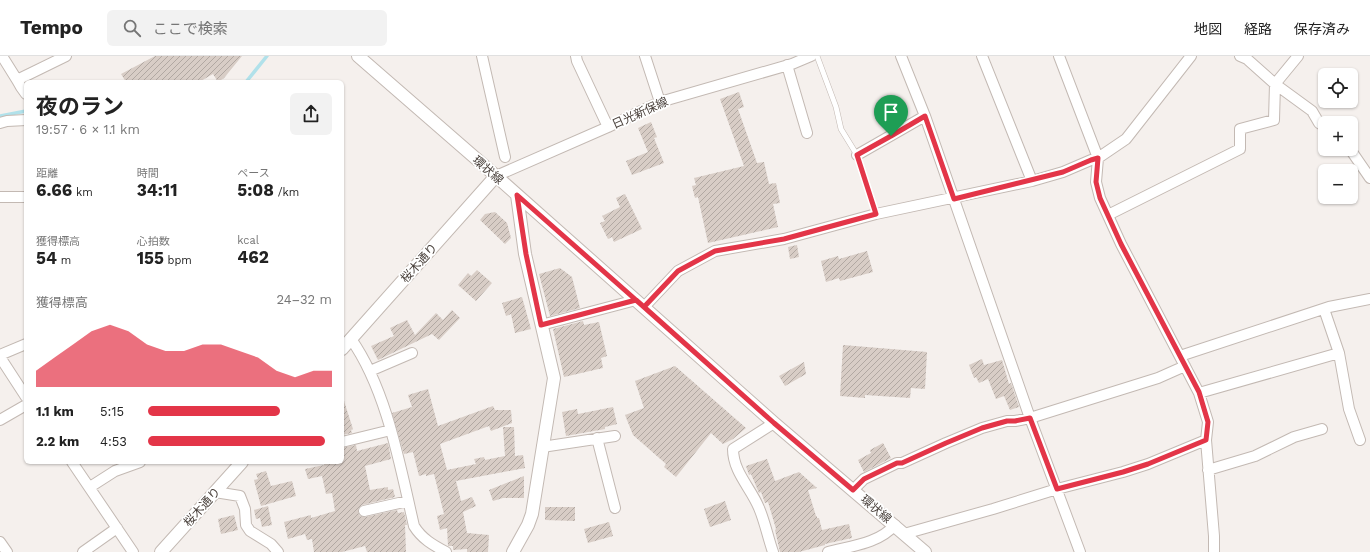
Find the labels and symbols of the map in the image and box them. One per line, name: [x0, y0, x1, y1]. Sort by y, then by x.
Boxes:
street label: 日光新保線: [610, 94, 670, 132]
pin: [874, 95, 908, 136]
street label: 環状線: [470, 153, 506, 187]
street label: 桜木通り: [398, 240, 440, 286]
street label: 桜木通り: [181, 484, 223, 530]
street label: 環状線: [858, 492, 894, 526]

